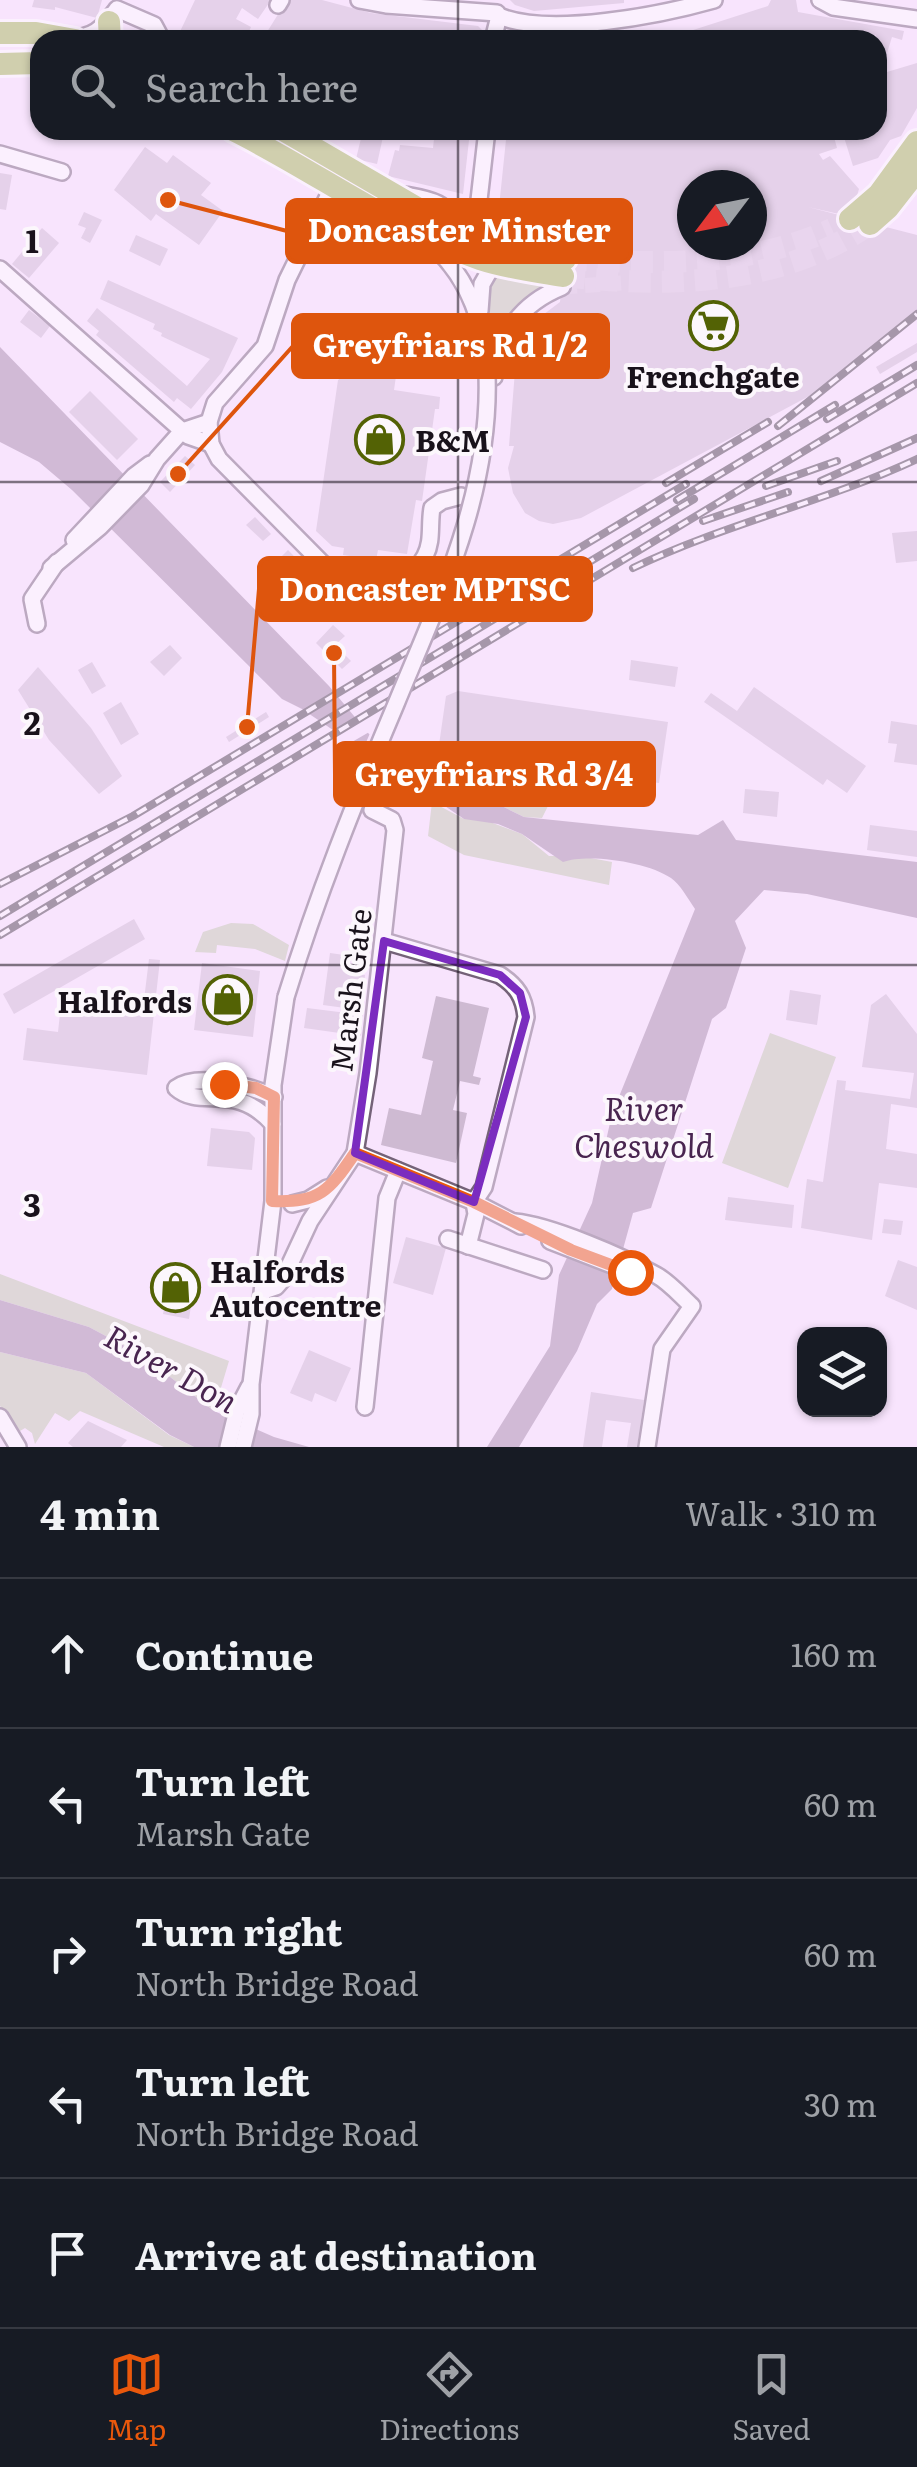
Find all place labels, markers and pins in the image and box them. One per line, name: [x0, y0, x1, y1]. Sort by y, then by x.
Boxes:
callout: Doncaster Minster: [287, 200, 631, 262]
supermarket icon: Frenchgate: [687, 300, 739, 352]
callout: Greyfriars Rd 1/2: [293, 315, 608, 377]
place label: Frenchgate: [626, 353, 800, 397]
shop icon: B&M: [354, 413, 406, 465]
place label: B&M: [415, 417, 490, 461]
callout: Doncaster MPTSC: [259, 558, 591, 620]
callout: Greyfriars Rd 3/4: [335, 743, 654, 805]
shop icon: Halfords: [201, 974, 253, 1026]
place label: Halfords: [57, 978, 192, 1022]
place label: Halfords Autocentre: [210, 1248, 381, 1326]
shop icon: Halfords Autocentre: [149, 1261, 201, 1313]

